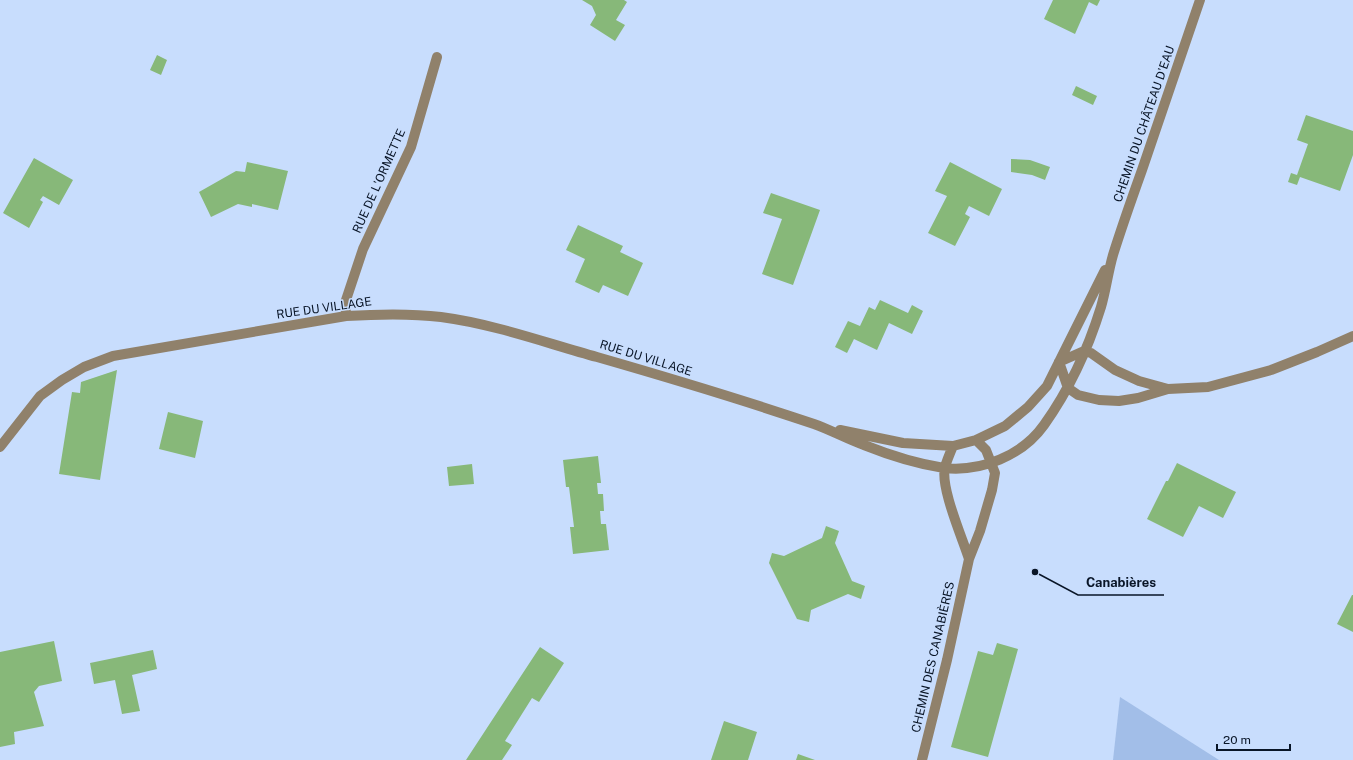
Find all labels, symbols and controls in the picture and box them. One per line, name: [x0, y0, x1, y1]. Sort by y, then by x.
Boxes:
street label: CHEMIN DU CHÂTEAU D'EAU: [1111, 44, 1177, 204]
street label: RUE DE L'ORMETTE: [350, 127, 408, 235]
street label: RUE DU VILLAGE: [276, 294, 372, 322]
street label: RUE DU VILLAGE: [598, 337, 694, 379]
callout: Canabières: [1078, 570, 1164, 595]
text: Canabières: [1086, 575, 1156, 590]
street label: CHEMIN DES CANABIÈRES: [909, 580, 957, 734]
scale bar: [1217, 726, 1290, 752]
text: 20 m: [1223, 733, 1251, 747]

